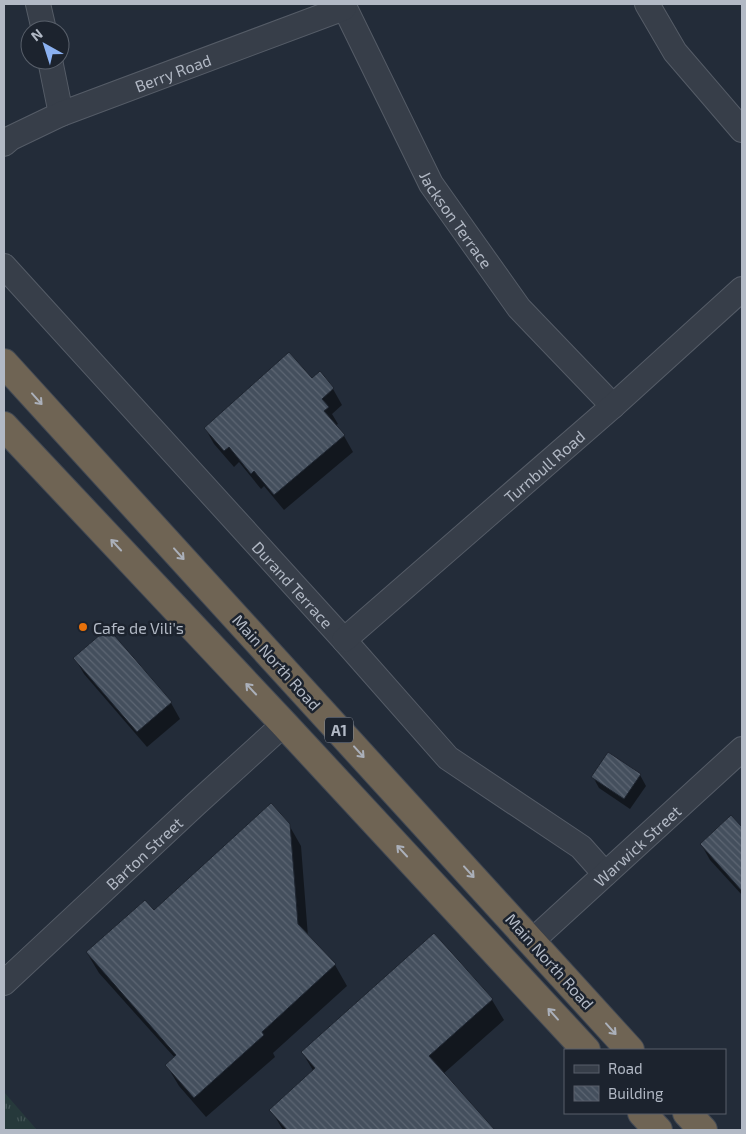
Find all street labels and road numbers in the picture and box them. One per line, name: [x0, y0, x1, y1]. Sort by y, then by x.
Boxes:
street label: Berry Road: [132, 49, 213, 95]
street label: Jackson Terrace: [417, 168, 497, 272]
street label: Turnbull Road: [500, 426, 588, 506]
street label: Durand Terrace: [249, 537, 338, 632]
street label: Main North Road: [229, 610, 325, 714]
road number: A1: [325, 718, 353, 742]
street label: Warwick Street: [589, 801, 684, 890]
street label: Barton Street: [101, 812, 186, 893]
street label: Main North Road: [502, 909, 598, 1013]

